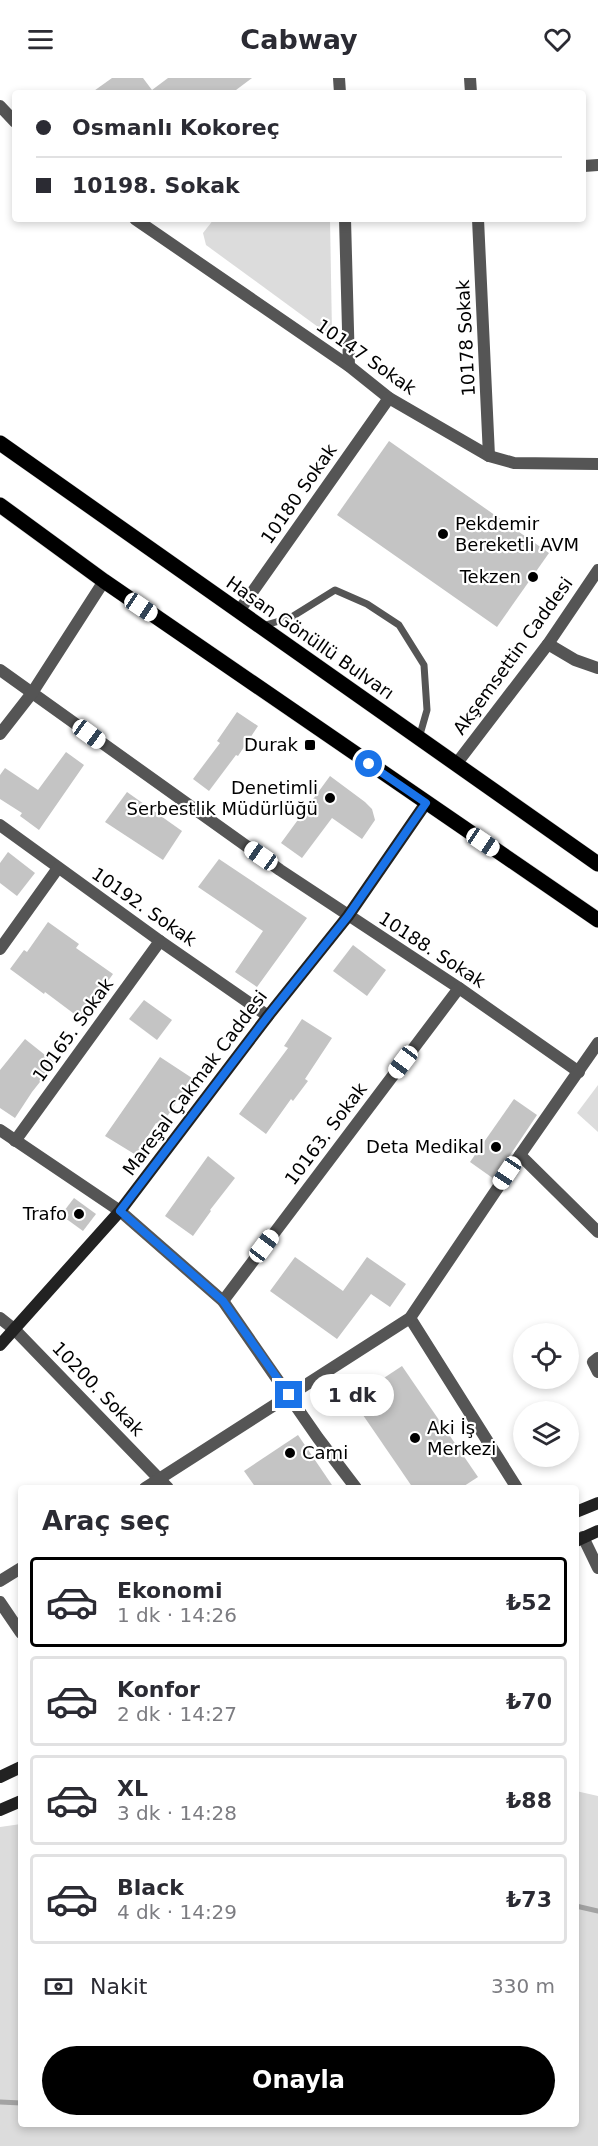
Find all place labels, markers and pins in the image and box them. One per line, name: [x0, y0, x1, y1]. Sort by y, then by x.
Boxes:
place label: Pekdemir Bereketli AVM: [455, 513, 579, 555]
marker: Pekdemir Bereketli AVM: [436, 527, 450, 541]
place label: Tekzen: [459, 566, 521, 587]
marker: Tekzen: [526, 570, 540, 584]
place label: Durak: [244, 734, 299, 755]
marker: Durak: [303, 738, 317, 752]
place label: Denetimli Serbestlik Müdürlüğü: [127, 777, 318, 819]
marker: Denetimli Serbestlik Müdürlüğü: [323, 791, 337, 805]
place label: Deta Medikal: [366, 1136, 484, 1157]
marker: Deta Medikal: [489, 1140, 503, 1154]
place label: Trafo: [22, 1203, 67, 1224]
marker: Trafo: [72, 1207, 86, 1221]
place label: Aki İş Merkezi: [427, 1417, 496, 1459]
marker: Aki İş Merkezi: [408, 1431, 422, 1445]
place label: Cami: [302, 1442, 348, 1463]
marker: Cami: [283, 1446, 297, 1460]

